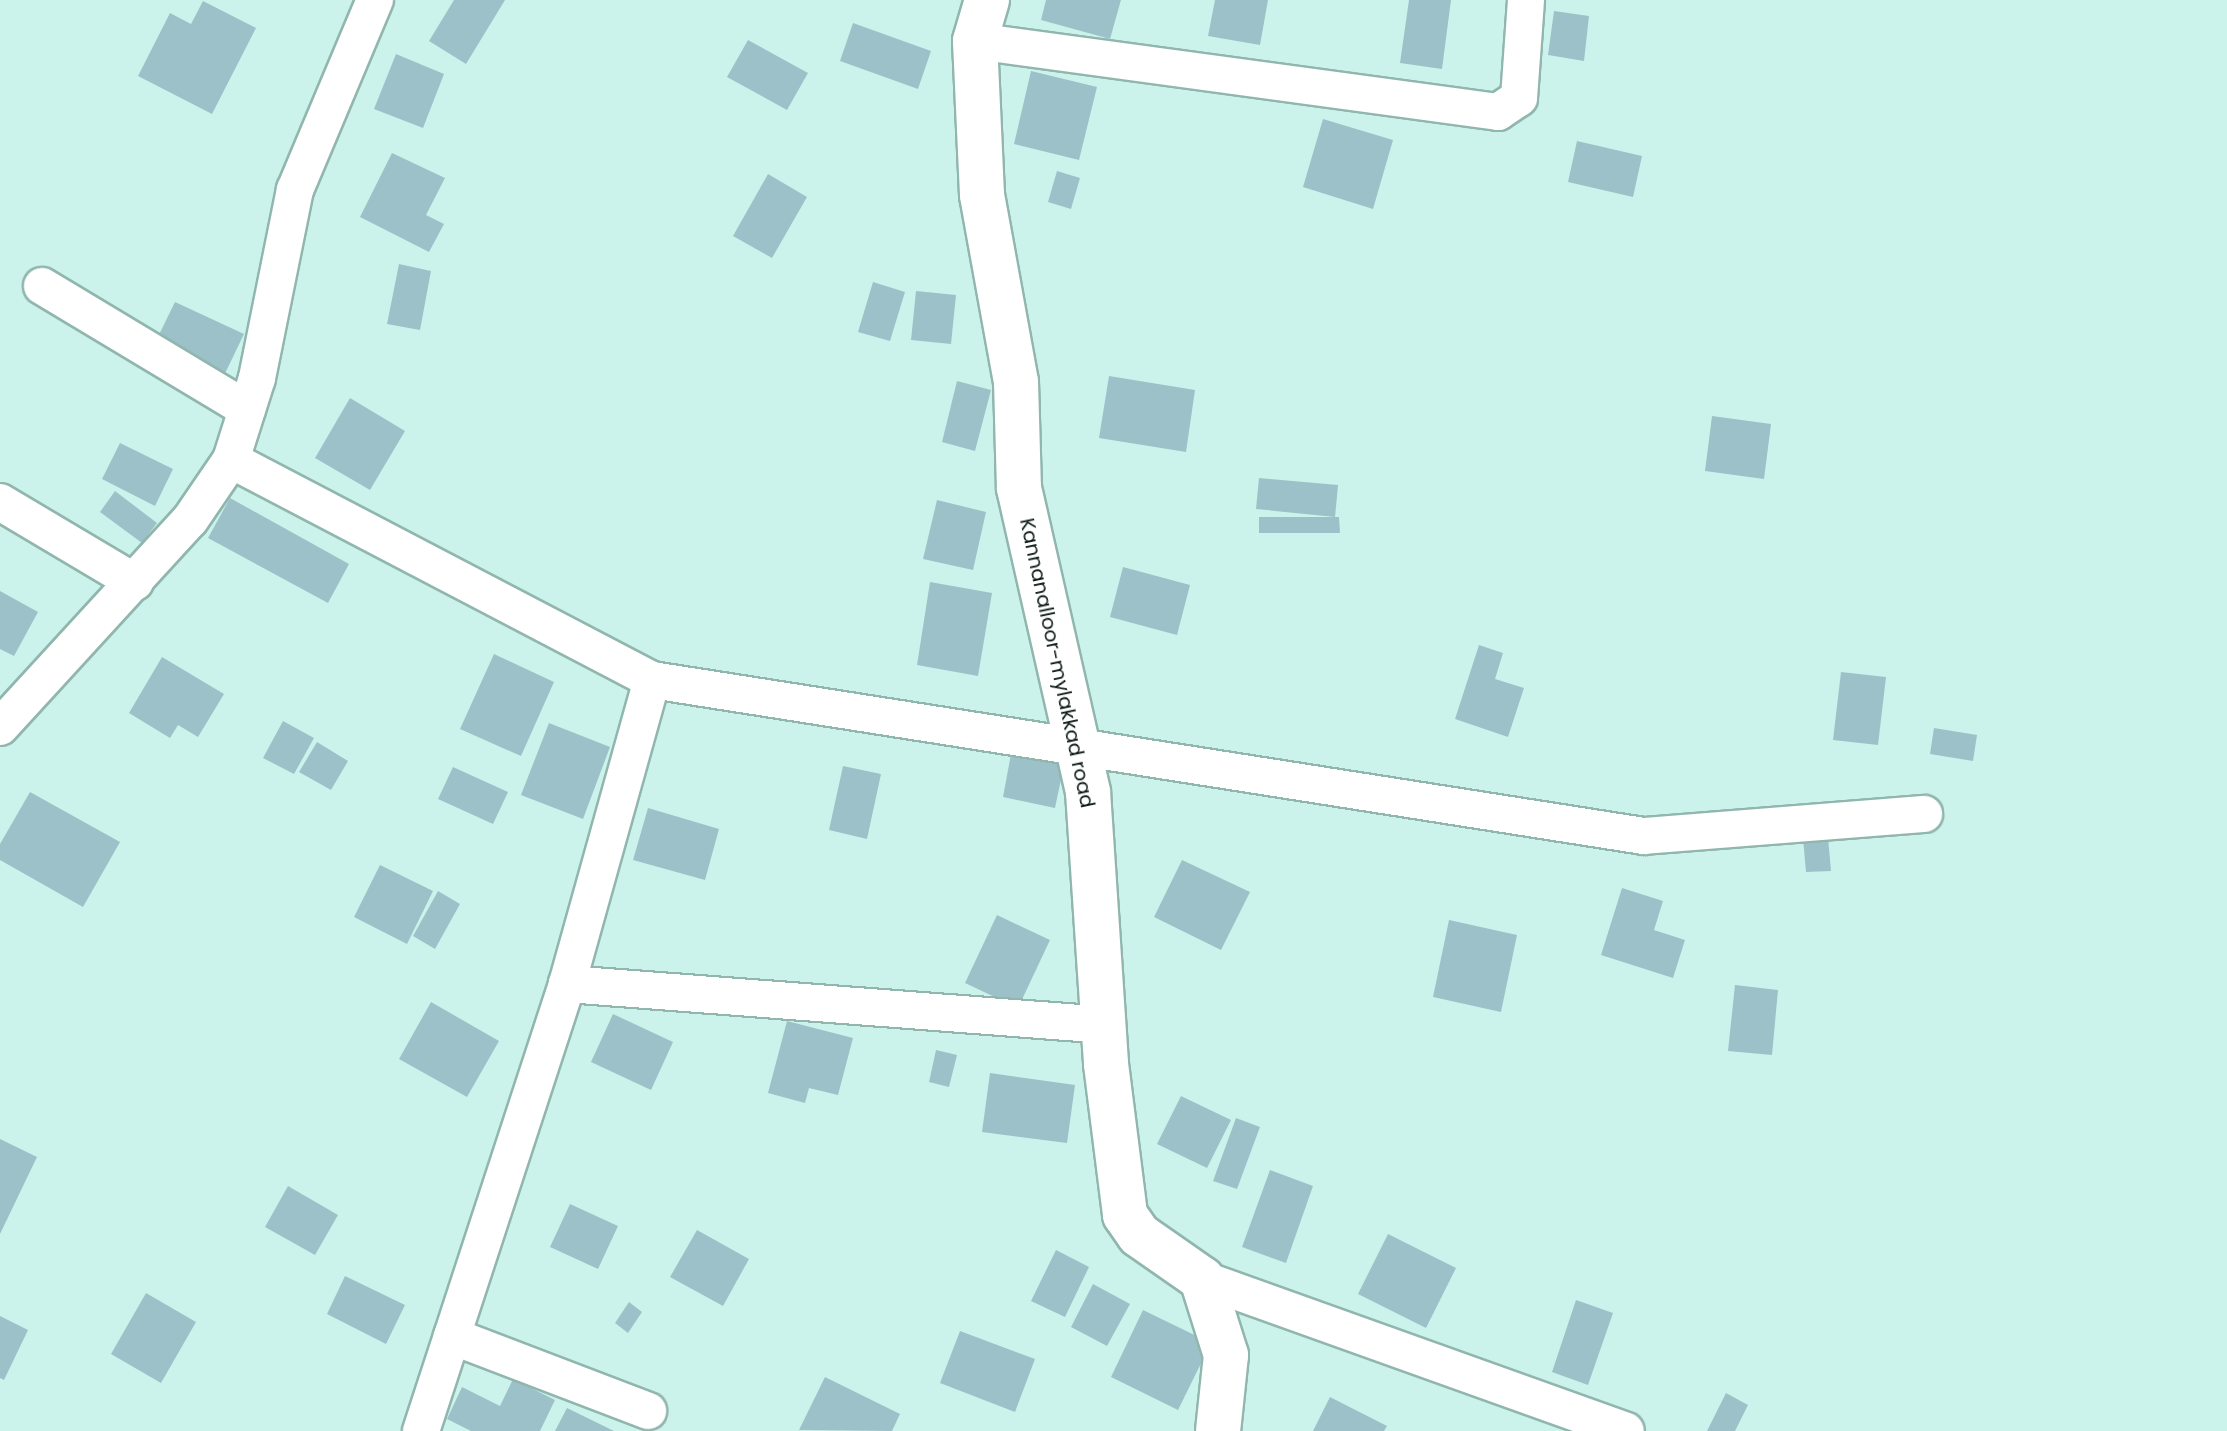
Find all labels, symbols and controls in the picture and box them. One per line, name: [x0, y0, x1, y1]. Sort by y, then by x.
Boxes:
street label: Kannanalloor-mylakkad road: [1015, 516, 1099, 810]

